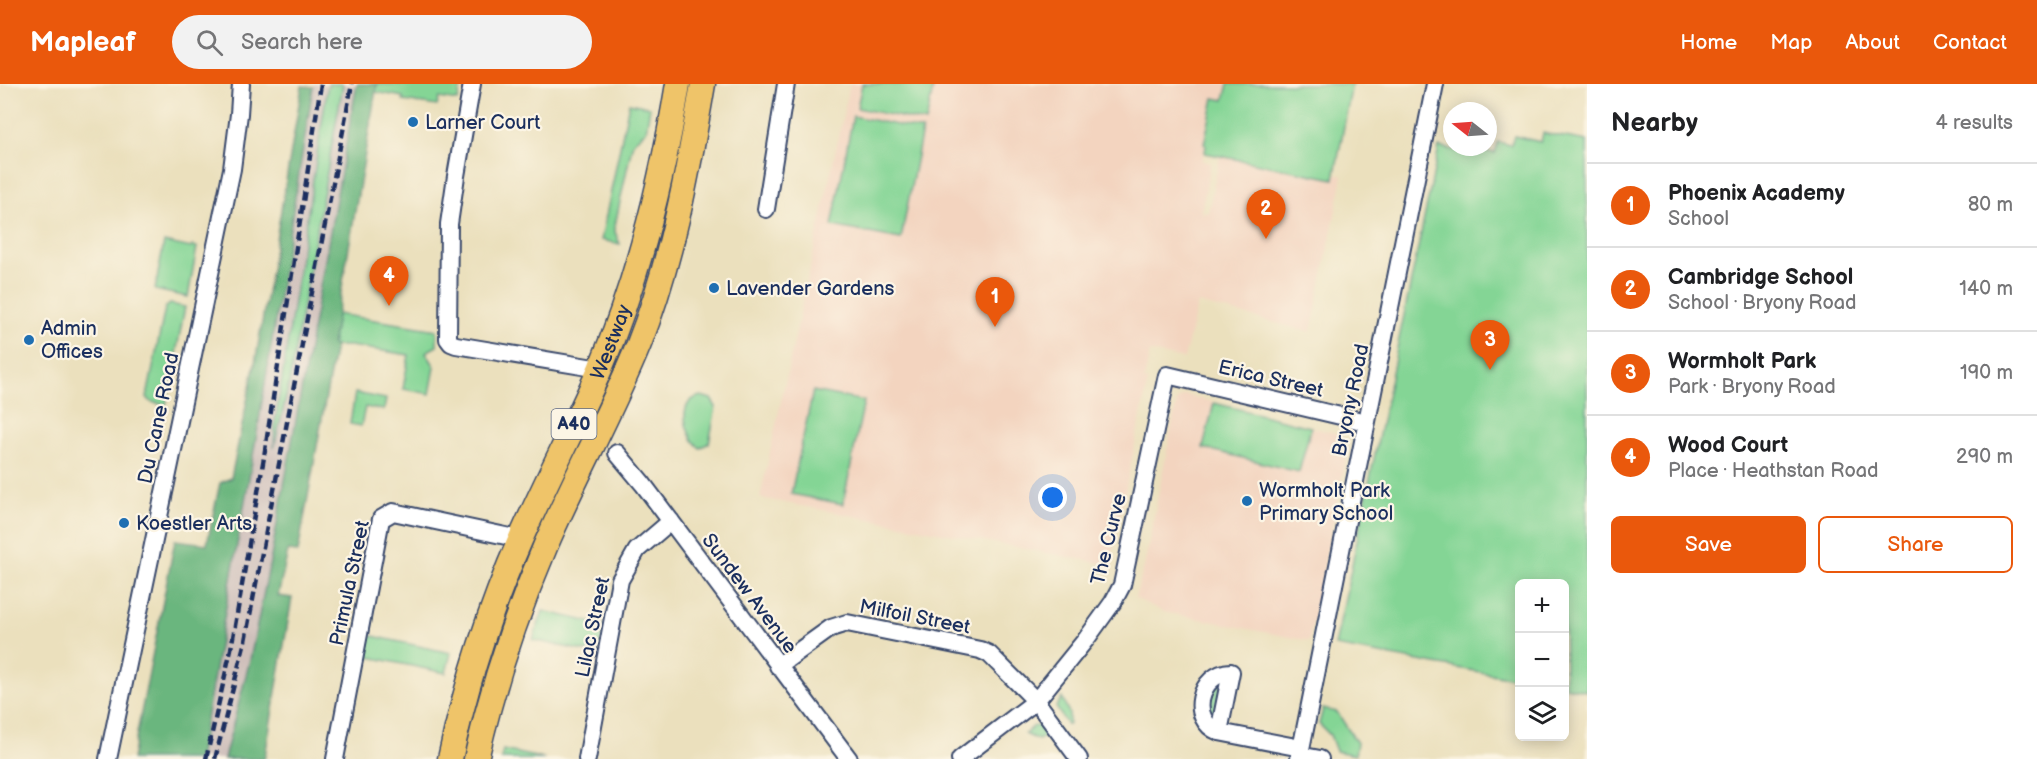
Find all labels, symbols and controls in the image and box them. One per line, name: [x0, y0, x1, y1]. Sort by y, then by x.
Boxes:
search box: [172, 15, 592, 69]
text: Mapleaf: [30, 26, 136, 59]
icon: search: [193, 26, 226, 59]
text: Search here: [241, 29, 363, 56]
text: Home: [1680, 30, 1737, 55]
text: Map: [1770, 30, 1812, 55]
text: About: [1845, 30, 1900, 55]
text: Contact: [1933, 30, 2007, 55]
north arrow: [1443, 102, 1497, 156]
text: Nearby: [1611, 108, 1698, 139]
place label: Larner Court: [425, 111, 540, 135]
text: 4 results: [1935, 111, 2013, 135]
marker: Larner Court: [406, 115, 420, 129]
text: Phoenix Academy: [1668, 180, 1845, 207]
pin: 2: [1246, 190, 1286, 239]
text: 1: [1626, 193, 1635, 217]
text: 80 m: [1968, 193, 2013, 217]
text: School: [1668, 207, 1729, 231]
pin: 4: [370, 256, 408, 306]
text: Cambridge School: [1668, 264, 1853, 291]
place label: Lavender Gardens: [726, 277, 894, 301]
text: 2: [1625, 277, 1636, 301]
text: 140 m: [1959, 277, 2013, 301]
pin: 1: [976, 278, 1014, 327]
marker: Lavender Gardens: [707, 281, 721, 295]
text: School · Bryony Road: [1668, 291, 1857, 315]
street label: Westway: [586, 302, 637, 384]
place label: Admin Offices: [41, 317, 103, 364]
pin: 3: [1470, 320, 1510, 370]
marker: Admin Offices: [22, 333, 36, 347]
street label: Bryony Road: [1327, 342, 1375, 459]
text: Wormholt Park: [1668, 348, 1816, 375]
street label: Du Cane Road: [133, 350, 185, 486]
street label: Erica Street: [1216, 355, 1326, 403]
text: 3: [1625, 361, 1636, 385]
text: 190 m: [1960, 361, 2013, 385]
text: Park · Bryony Road: [1668, 375, 1836, 399]
road number: A40: [552, 409, 596, 439]
text: Wood Court: [1668, 432, 1788, 459]
text: 4: [1625, 445, 1636, 469]
text: 290 m: [1956, 445, 2013, 469]
text: Place · Heathstan Road: [1668, 459, 1879, 483]
place label: Wormholt Park Primary School: [1259, 479, 1393, 526]
your location: [1038, 483, 1067, 512]
street label: The Curve: [1086, 491, 1132, 588]
marker: Wormholt Park Primary School: [1240, 494, 1254, 508]
place label: Koestler Arts: [136, 512, 252, 536]
marker: Koestler Arts: [117, 516, 131, 530]
button: Save: [1611, 516, 1806, 573]
button: Share: [1818, 516, 2013, 573]
street label: Primula Street: [325, 518, 375, 648]
street label: Sundew Avenue: [696, 529, 802, 658]
street label: Lilac Street: [571, 575, 615, 680]
map controls: [1515, 579, 1569, 741]
button: +: [1515, 579, 1569, 633]
street label: Milfoil Street: [857, 594, 972, 639]
button: −: [1515, 633, 1569, 687]
button: layers: [1515, 687, 1569, 741]

